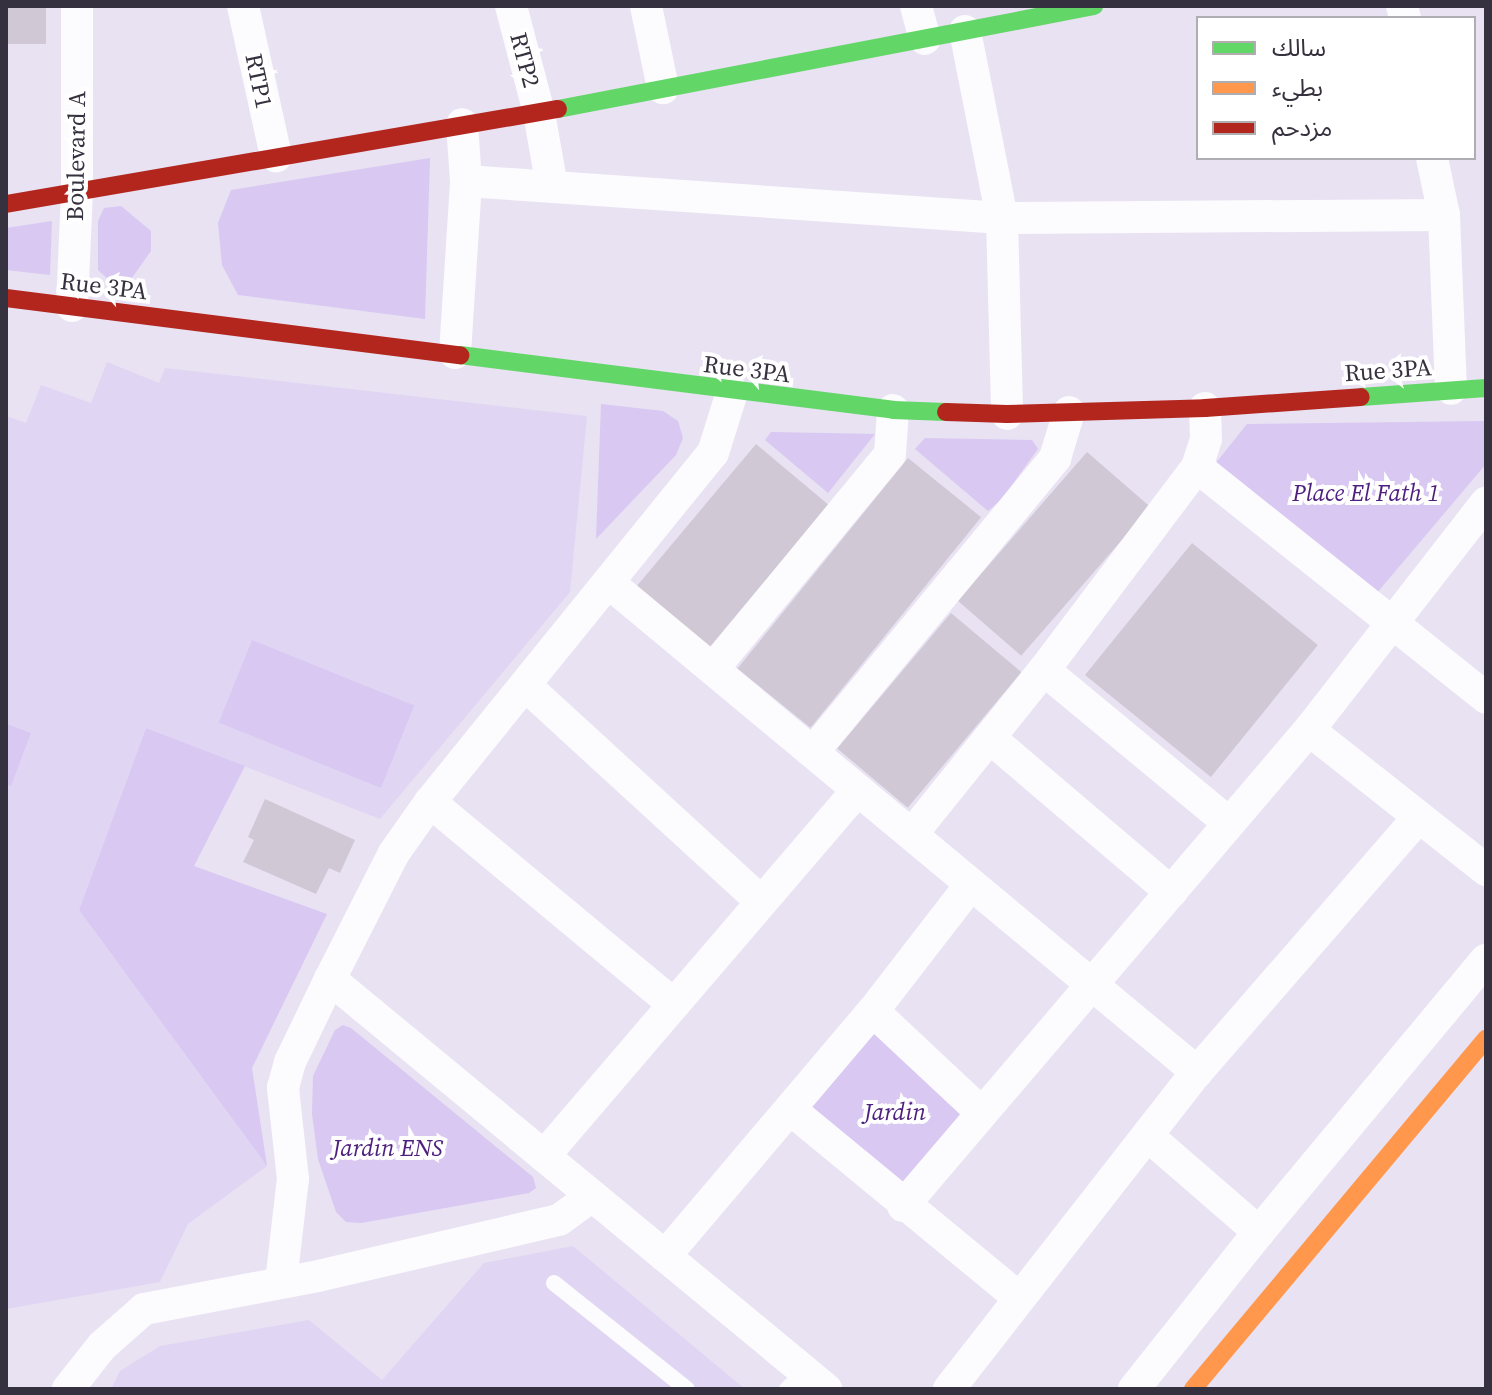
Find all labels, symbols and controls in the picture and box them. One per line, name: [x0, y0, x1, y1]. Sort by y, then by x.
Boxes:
legend: [1196, 16, 1476, 160]
street label: RTP2: [504, 29, 546, 91]
text: سالك: [1272, 31, 1326, 64]
street label: RTP1: [239, 51, 279, 111]
text: بطيء: [1272, 71, 1323, 104]
street label: Boulevard A: [60, 91, 92, 221]
text: مزدحم: [1272, 111, 1332, 144]
street label: Rue 3PA: [59, 266, 149, 306]
street label: Rue 3PA: [702, 349, 792, 389]
street label: Rue 3PA: [1343, 353, 1433, 387]
park label: Place El Fath 1: [1292, 479, 1440, 507]
park label: Jardin: [864, 1098, 926, 1126]
park label: Jardin ENS: [333, 1134, 443, 1162]

